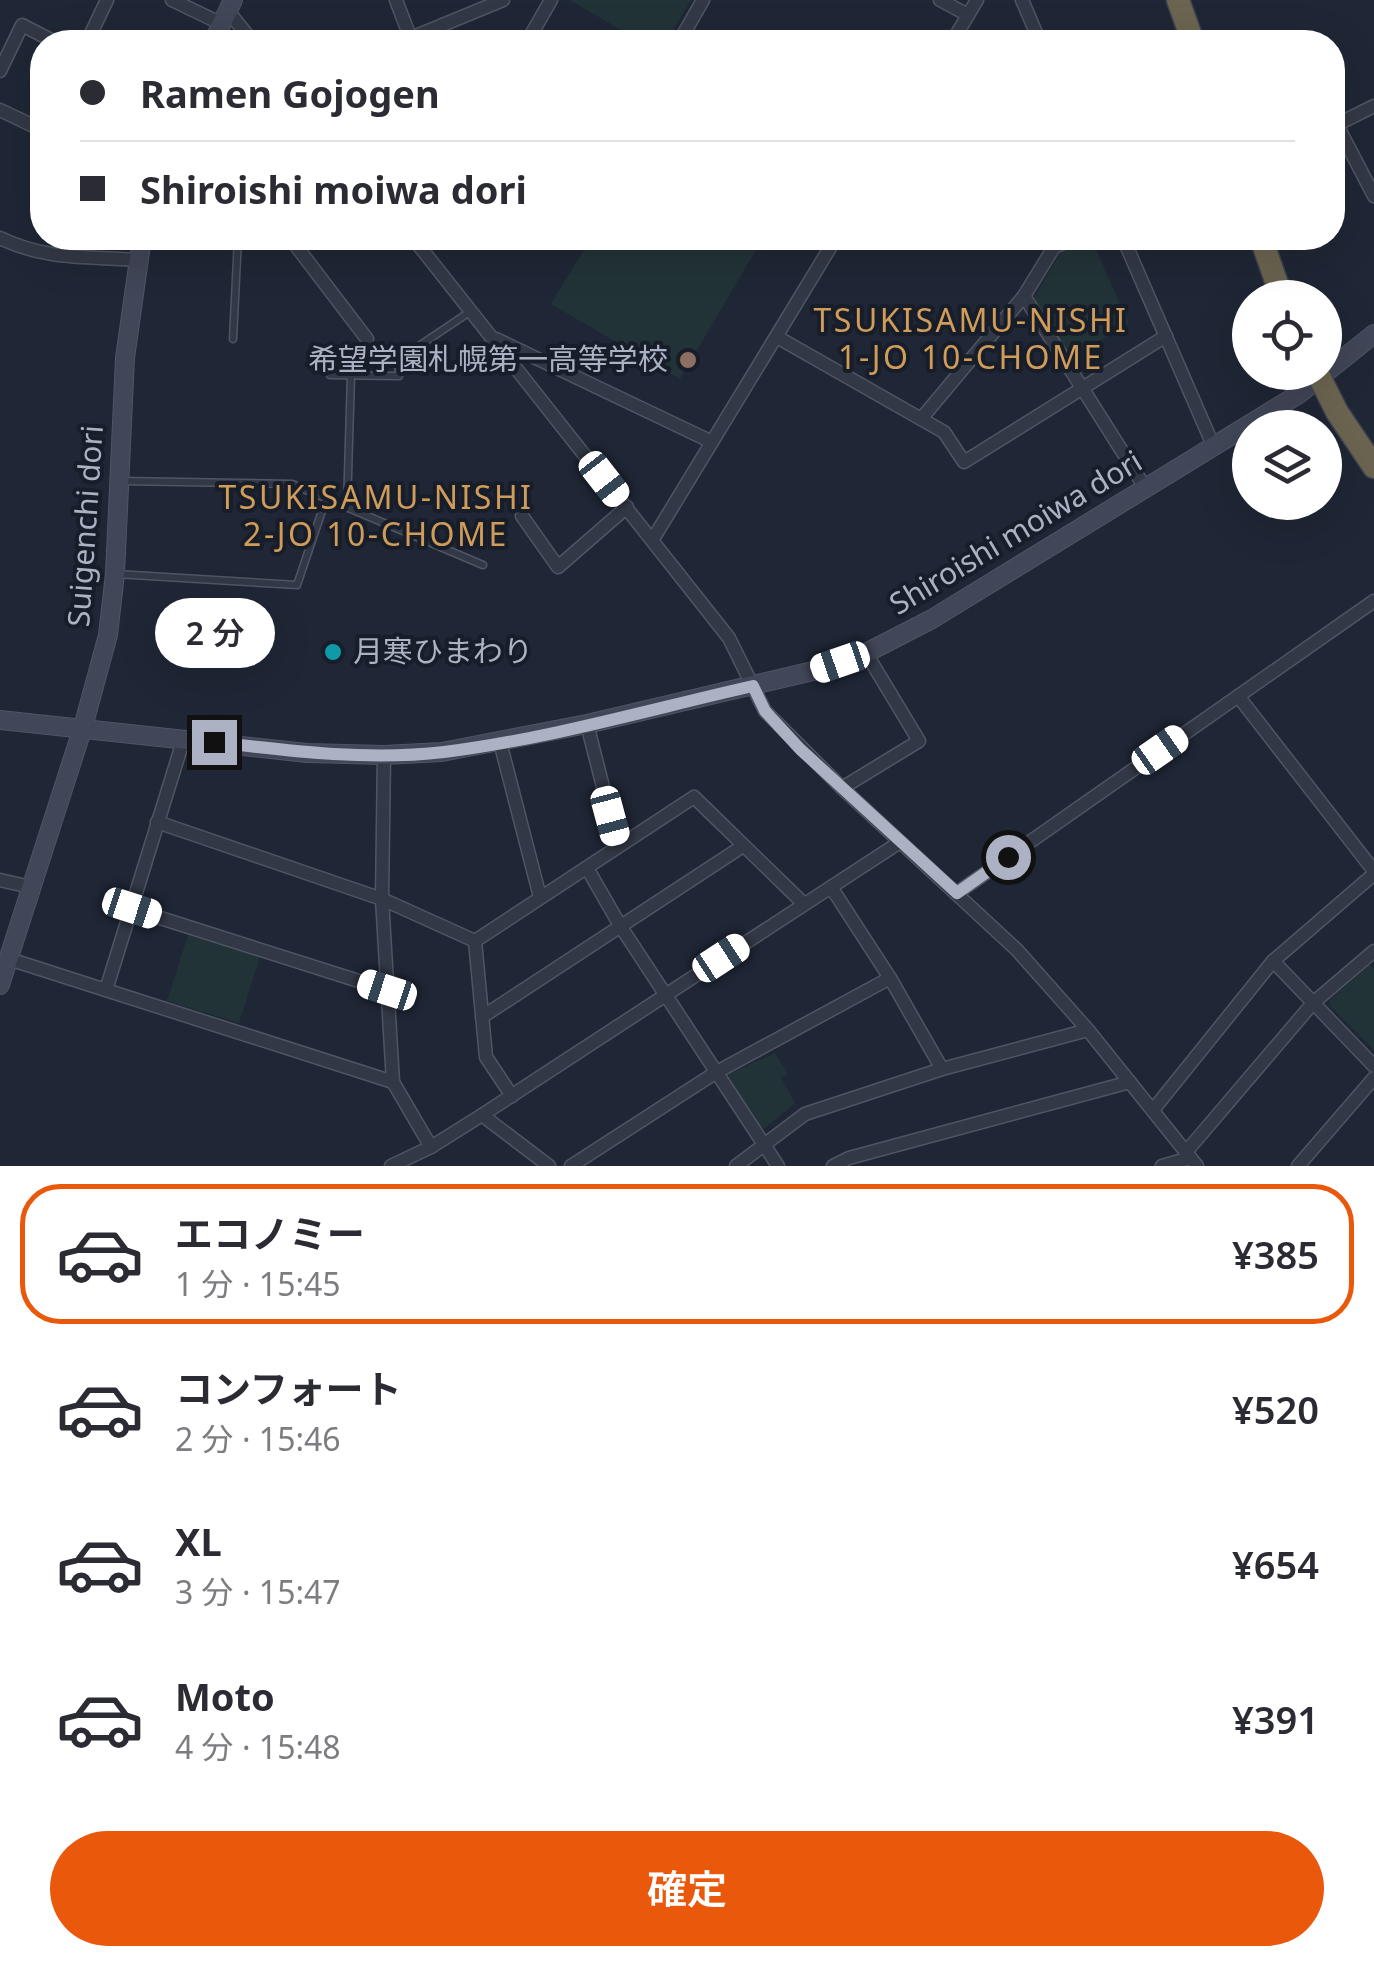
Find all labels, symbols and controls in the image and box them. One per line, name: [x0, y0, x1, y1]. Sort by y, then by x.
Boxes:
text: Ramen Gojogen: [140, 67, 440, 119]
text: Shiroishi moiwa dori: [140, 163, 527, 215]
map controls: [1232, 280, 1342, 520]
button: locate: [1232, 280, 1342, 390]
district label: TSUKISAMU-NISHI 1-JO 10-CHOME: [814, 298, 1128, 378]
place label: 希望学園札幌第一高等学校: [308, 338, 668, 379]
marker: 希望学園札幌第一高等学校: [677, 349, 699, 371]
button: layers: [1232, 410, 1342, 520]
street label: Suigenchi dori: [57, 424, 112, 628]
street label: Shiroishi moiwa dori: [881, 440, 1149, 623]
car: [574, 446, 634, 512]
district label: TSUKISAMU-NISHI 2-JO 10-CHOME: [219, 475, 533, 555]
callout: 2 分: [154, 597, 274, 667]
text: 2 分: [186, 611, 244, 654]
place label: 月寒ひまわり: [353, 630, 533, 671]
car: [807, 638, 873, 686]
marker: 月寒ひまわり: [322, 641, 344, 663]
route end: [192, 720, 237, 765]
car: [1127, 721, 1193, 779]
car: [588, 783, 632, 849]
route start: [986, 835, 1031, 880]
car: [99, 884, 165, 932]
car: [688, 929, 754, 987]
car: [354, 966, 420, 1014]
text: エコノミー: [175, 1207, 365, 1259]
icon: car: [55, 1209, 145, 1299]
text: ¥385: [1232, 1228, 1319, 1280]
text: 1 分 · 15:45: [175, 1262, 341, 1305]
text: コンフォート: [175, 1362, 402, 1414]
icon: car: [55, 1364, 145, 1454]
text: ¥520: [1232, 1383, 1319, 1435]
text: 2 分 · 15:46: [175, 1417, 341, 1460]
text: XL: [175, 1515, 222, 1567]
icon: car: [55, 1519, 145, 1609]
text: ¥654: [1232, 1538, 1319, 1590]
text: 3 分 · 15:47: [175, 1570, 341, 1613]
text: Moto: [175, 1670, 275, 1722]
icon: car: [55, 1674, 145, 1764]
text: ¥391: [1232, 1693, 1319, 1745]
text: 4 分 · 15:48: [175, 1725, 341, 1768]
button: 確定: [50, 1831, 1324, 1946]

